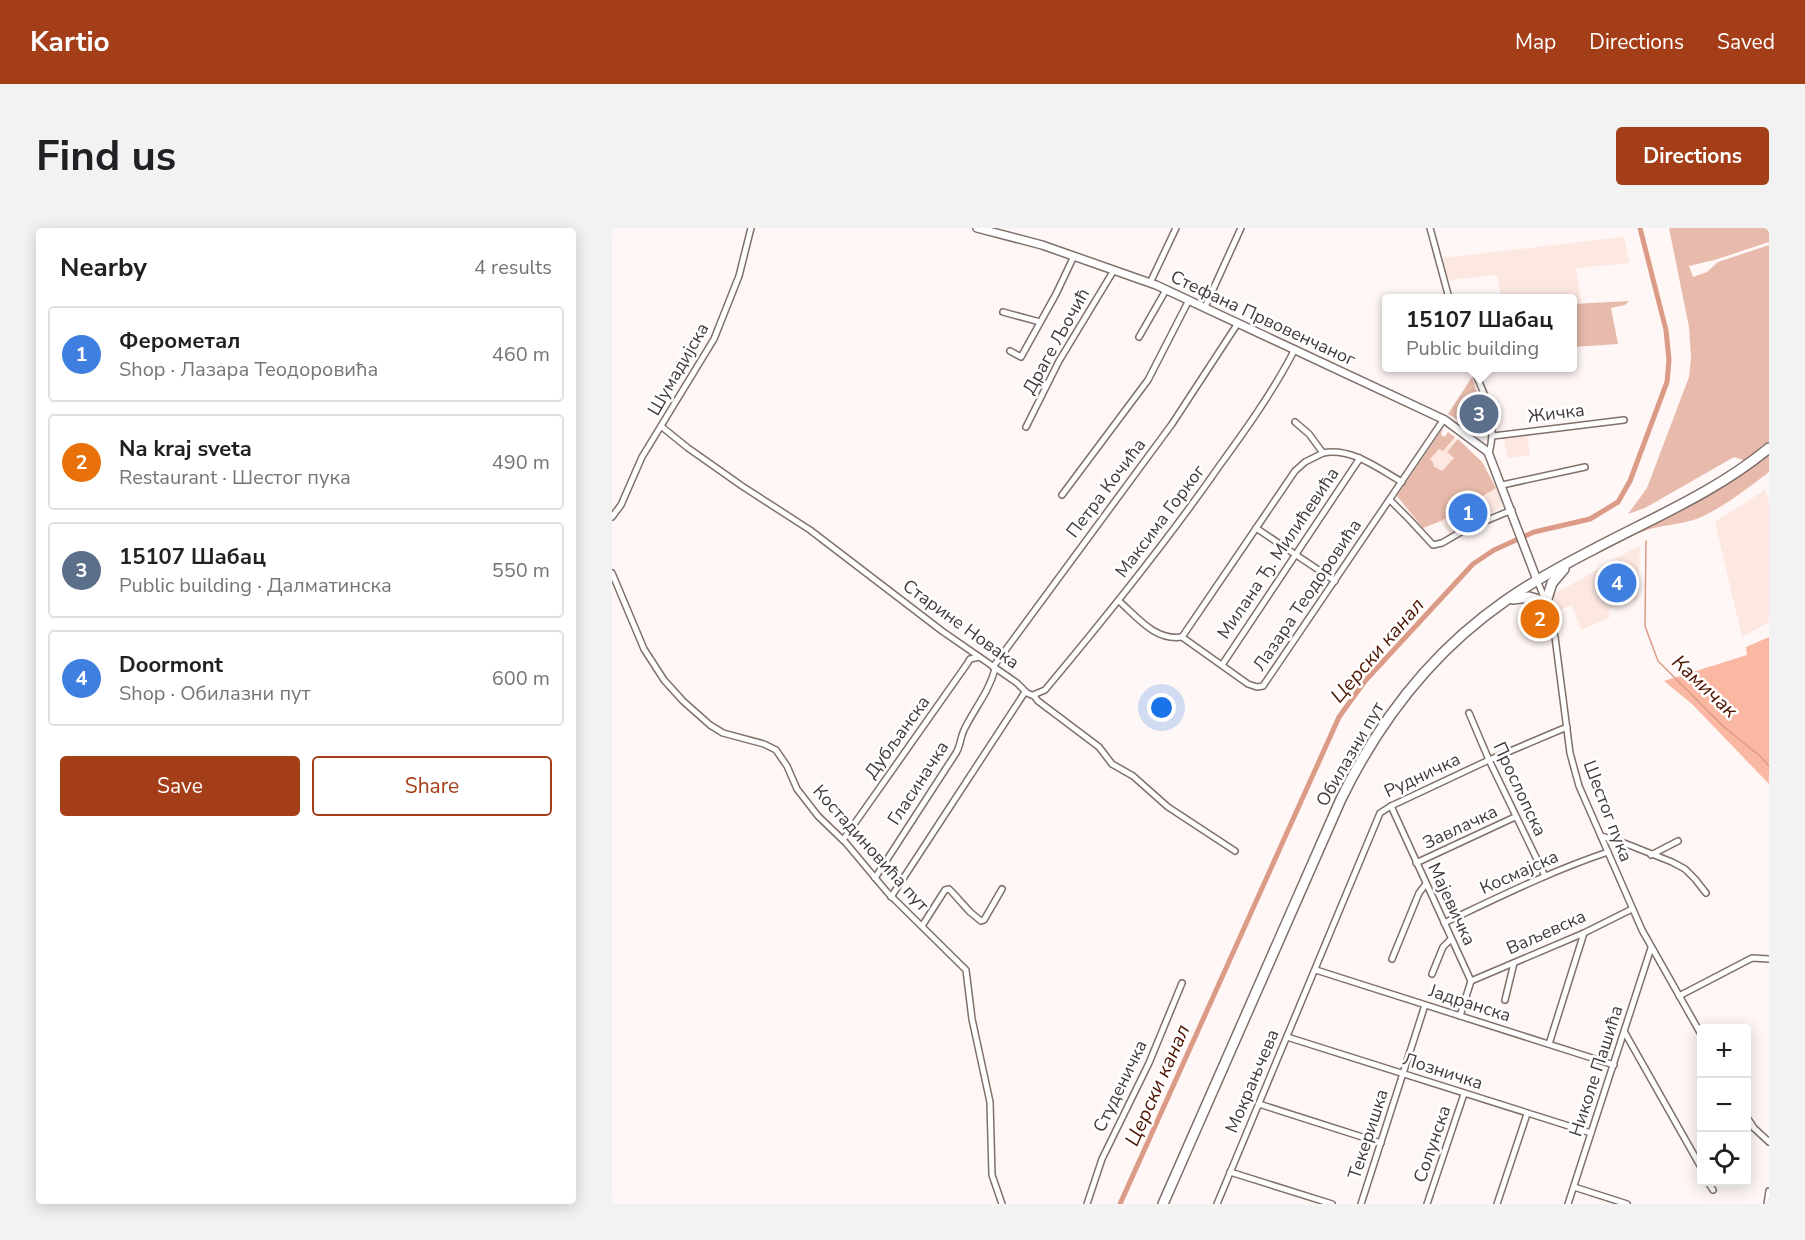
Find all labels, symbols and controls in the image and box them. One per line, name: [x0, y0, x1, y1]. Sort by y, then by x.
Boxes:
text: Kartio: [30, 23, 110, 61]
text: Map: [1515, 28, 1556, 56]
text: Directions: [1589, 28, 1684, 56]
text: Saved: [1717, 28, 1775, 56]
button: Directions: [1616, 127, 1769, 185]
text: Find us: [36, 128, 176, 185]
text: Nearby: [60, 250, 147, 285]
text: 4 results: [474, 254, 552, 281]
street label: Стефана Првовенчаног: [1167, 265, 1360, 372]
street label: Драге Љочић: [1017, 284, 1095, 398]
popup: [1382, 294, 1577, 372]
text: 15107 Шабац: [1406, 305, 1553, 335]
street label: Шумадијска: [642, 318, 714, 420]
text: Ферометал: [119, 326, 240, 356]
text: Public building: [1406, 335, 1539, 362]
text: 1: [76, 341, 88, 368]
text: 460 m: [492, 341, 550, 368]
text: Shop · Лазара Теодоровића: [119, 356, 378, 383]
pin: 3: [1460, 392, 1498, 436]
street label: Жичка: [1526, 398, 1586, 428]
street label: Петра Кочића: [1061, 433, 1151, 543]
text: Na kraj sveta: [119, 434, 252, 464]
text: 2: [76, 449, 88, 476]
text: 490 m: [492, 449, 550, 476]
street label: Максима Горког: [1110, 459, 1211, 582]
street label: Милана Ђ. Милићевића: [1212, 463, 1344, 643]
text: Restaurant · Шестог пука: [119, 464, 351, 491]
pin: 1: [1448, 490, 1488, 536]
street label: Лазара Теодоровића: [1247, 514, 1367, 676]
text: 15107 Шабац: [119, 542, 266, 572]
text: 3: [76, 557, 88, 584]
text: 550 m: [492, 557, 550, 584]
pin: 4: [1598, 560, 1636, 606]
text: Public building · Далматинска: [119, 572, 392, 599]
street label: Старине Новака: [898, 574, 1024, 674]
water label: Церски канал: [1324, 592, 1430, 708]
pin: 2: [1520, 596, 1560, 642]
water label: Камичак: [1666, 649, 1744, 724]
text: Doormont: [119, 650, 223, 680]
text: 4: [76, 665, 88, 692]
text: 600 m: [492, 665, 550, 692]
text: Shop · Обилазни пут: [119, 680, 310, 707]
street label: Дубљанска: [859, 691, 935, 783]
your location: [1147, 693, 1176, 722]
street label: Обилазни пут: [1310, 697, 1390, 811]
street label: Гласиначка: [882, 736, 954, 830]
street label: Прослопска: [1488, 738, 1552, 840]
street label: Рудничка: [1380, 747, 1464, 803]
button: Save: [60, 756, 300, 816]
button: Share: [312, 756, 552, 816]
street label: Шестог пука: [1578, 757, 1638, 865]
street label: Костадиновића пут: [808, 779, 934, 917]
street label: Завлачка: [1419, 799, 1501, 855]
street label: Космајска: [1476, 844, 1562, 900]
street label: Мајевичка: [1422, 859, 1482, 949]
street label: Ваљевска: [1502, 904, 1590, 960]
street label: Јадранска: [1425, 978, 1514, 1028]
street label: Николе Пашића: [1563, 1002, 1629, 1140]
water label: Церски канал: [1119, 1020, 1196, 1150]
map controls: [1697, 1024, 1751, 1186]
button: +: [1697, 1024, 1751, 1078]
street label: Мокрањчева: [1219, 1025, 1285, 1137]
street label: Студеничка: [1087, 1036, 1153, 1136]
street label: Лозничка: [1400, 1047, 1486, 1095]
button: −: [1697, 1078, 1751, 1132]
street label: Текеришка: [1342, 1086, 1394, 1182]
street label: Солунска: [1408, 1102, 1456, 1186]
button: locate: [1697, 1132, 1751, 1186]

